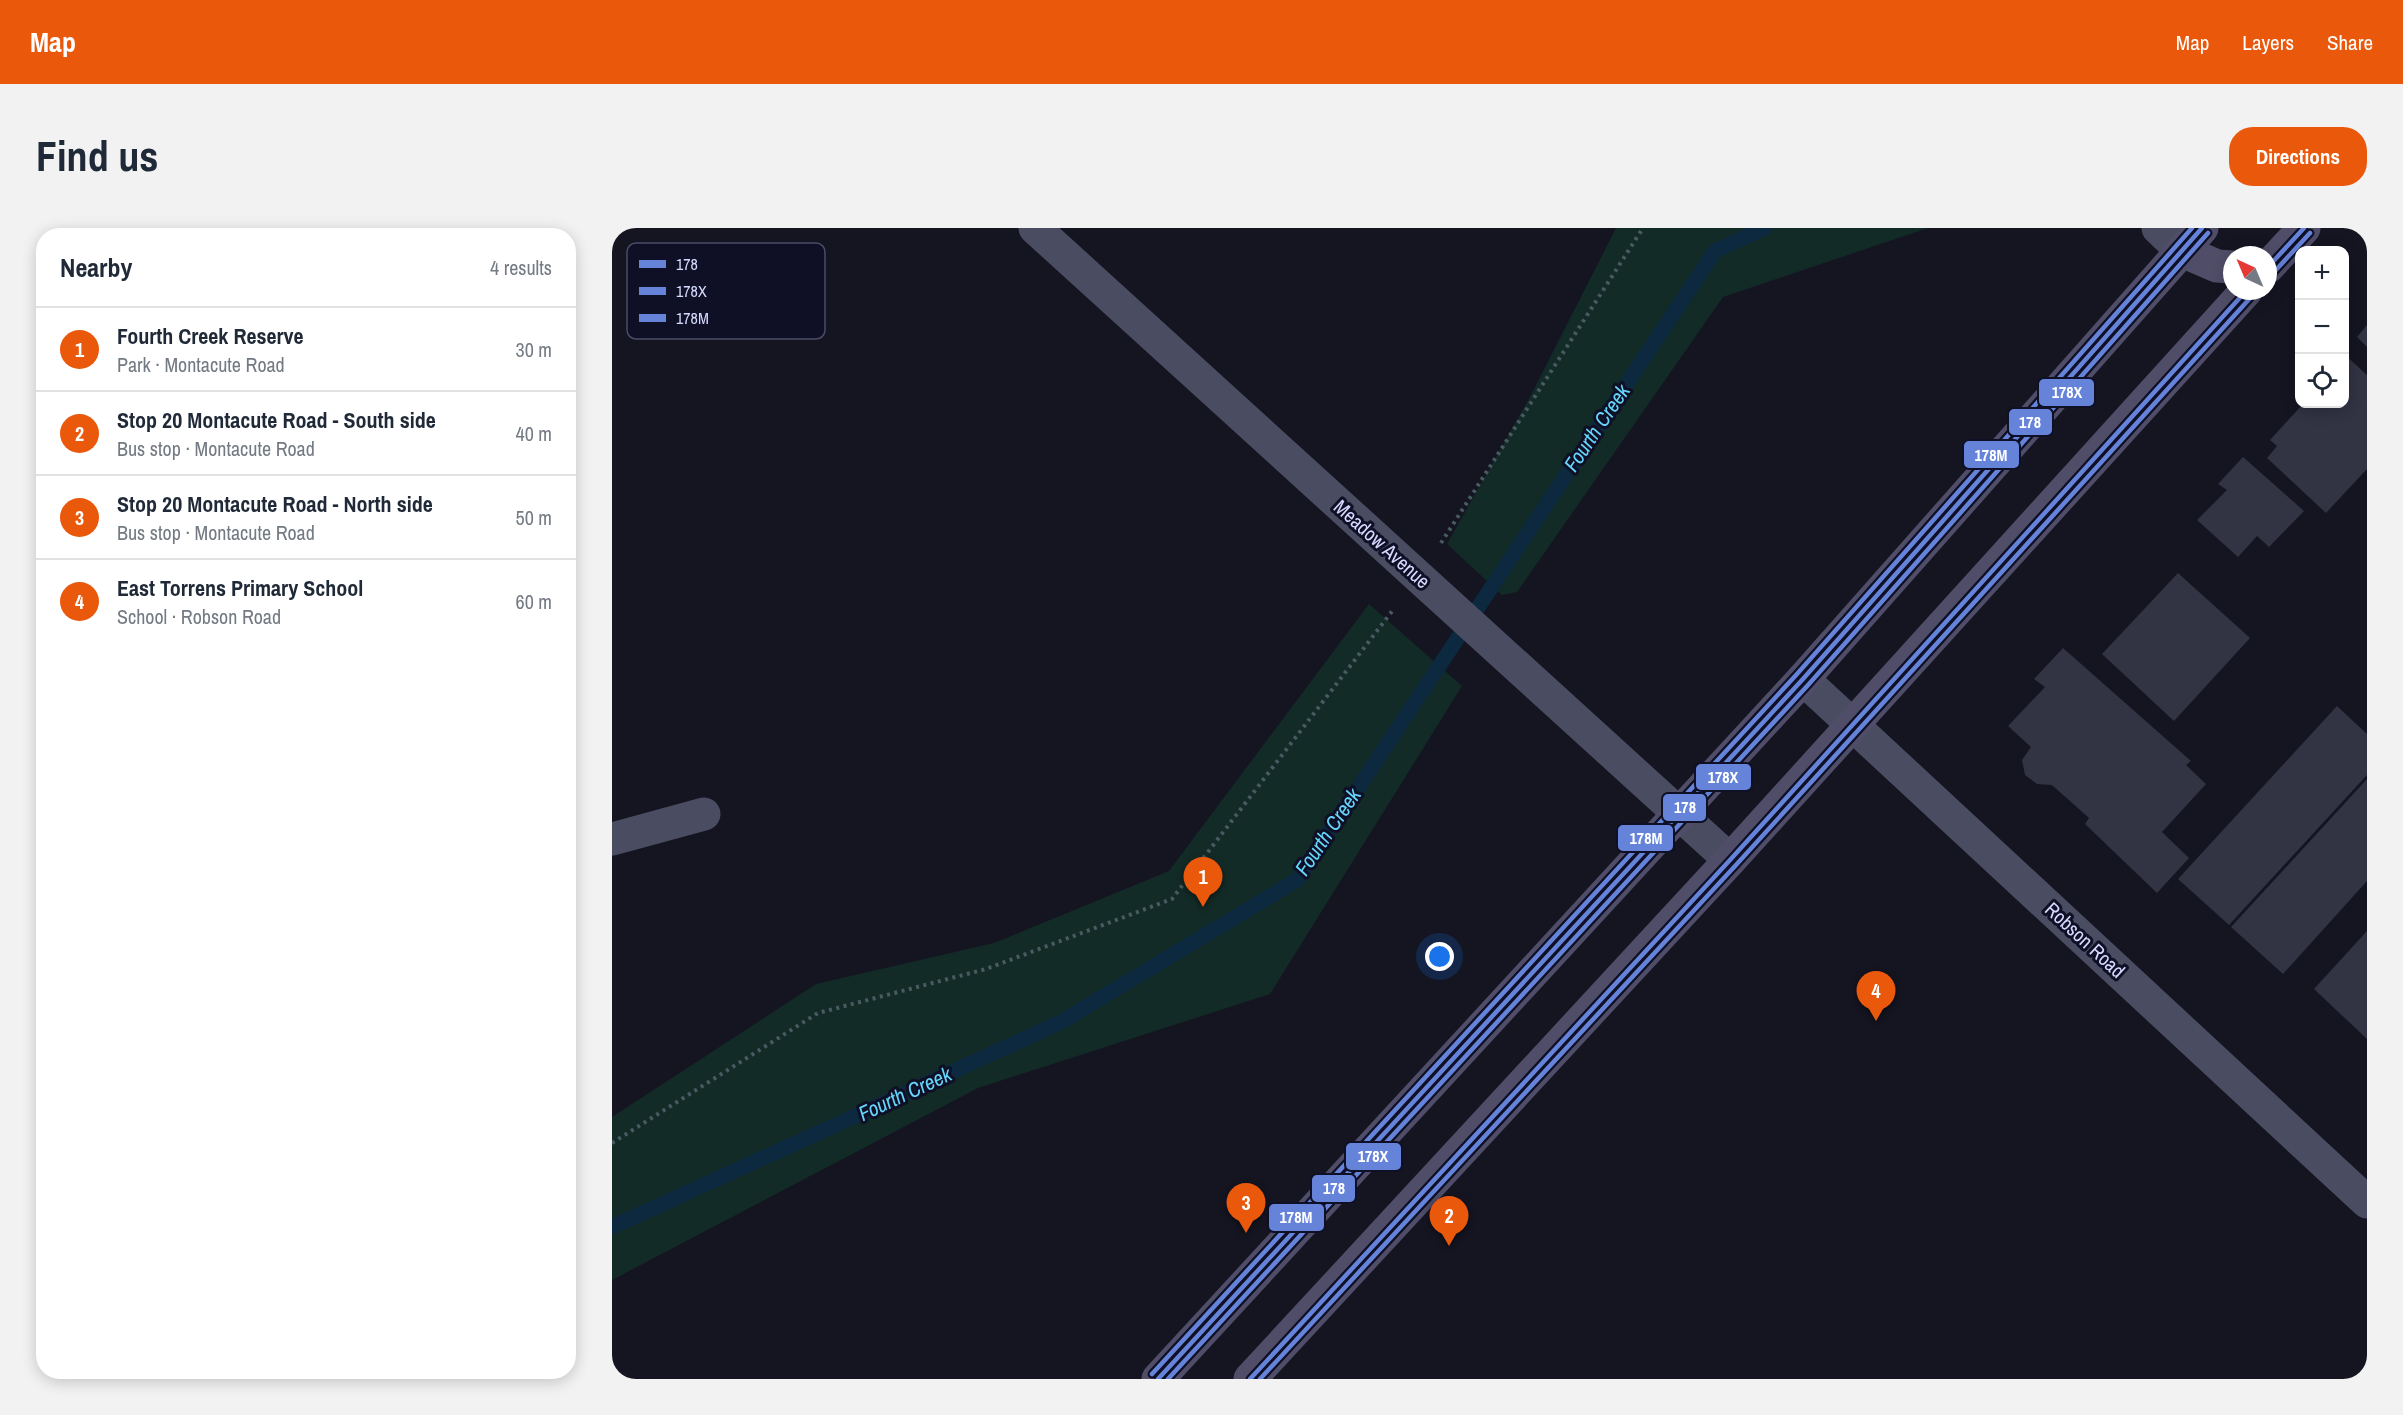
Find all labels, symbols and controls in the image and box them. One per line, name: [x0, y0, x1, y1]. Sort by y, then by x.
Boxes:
text: Map: [30, 23, 76, 61]
text: Map: [2176, 28, 2209, 57]
text: Layers: [2242, 28, 2294, 57]
text: Share: [2327, 28, 2373, 57]
button: Directions: [2229, 127, 2367, 186]
text: Find us: [36, 128, 158, 184]
legend: [627, 243, 825, 339]
north arrow: [2223, 246, 2277, 300]
map controls: [2295, 246, 2349, 408]
button: +: [2295, 246, 2349, 300]
text: Nearby: [60, 250, 132, 285]
text: 178: [676, 253, 698, 275]
text: 4 results: [490, 254, 552, 281]
text: 178X: [676, 280, 707, 302]
button: −: [2295, 300, 2349, 354]
text: 178M: [676, 307, 709, 329]
text: Fourth Creek Reserve: [117, 321, 304, 351]
text: 1: [75, 336, 84, 363]
text: 30 m: [516, 336, 552, 363]
text: Park · Montacute Road: [117, 351, 285, 378]
button: locate: [2295, 354, 2349, 408]
water label: Fourth Creek: [1557, 377, 1637, 477]
line badge: 178X: [2038, 378, 2095, 407]
text: 178X: [2052, 381, 2083, 403]
text: Stop 20 Montacute Road - South side: [117, 405, 436, 435]
line badge: 178: [2008, 408, 2053, 436]
text: 178: [2019, 411, 2041, 433]
text: 2: [75, 420, 84, 447]
text: 40 m: [516, 420, 552, 447]
text: Bus stop · Montacute Road: [117, 435, 315, 462]
line badge: 178M: [1963, 440, 2020, 469]
text: 178M: [1975, 444, 2007, 466]
text: Stop 20 Montacute Road - North side: [117, 489, 433, 519]
street label: Meadow Avenue: [1328, 493, 1436, 594]
text: 3: [75, 504, 84, 531]
text: 50 m: [516, 504, 552, 531]
text: Bus stop · Montacute Road: [117, 519, 315, 546]
text: East Torrens Primary School: [117, 573, 363, 603]
text: 4: [75, 588, 84, 615]
text: 60 m: [516, 588, 552, 615]
text: School · Robson Road: [117, 603, 281, 630]
line badge: 178X: [1695, 763, 1752, 791]
text: 178X: [1708, 766, 1739, 788]
water label: Fourth Creek: [1288, 781, 1368, 881]
line badge: 178: [1662, 793, 1707, 822]
text: 178: [1674, 796, 1696, 818]
line badge: 178M: [1617, 824, 1674, 852]
text: 178M: [1630, 827, 1662, 849]
pin: 1: [1184, 858, 1222, 907]
street label: Robson Road: [2039, 896, 2131, 984]
your location: [1425, 942, 1454, 971]
pin: 4: [1856, 972, 1896, 1021]
water label: Fourth Creek: [853, 1059, 957, 1128]
line badge: 178X: [1345, 1142, 1402, 1171]
text: 178X: [1358, 1145, 1389, 1167]
line badge: 178: [1311, 1174, 1356, 1203]
text: 178: [1323, 1177, 1345, 1199]
pin: 3: [1226, 1184, 1266, 1233]
pin: 2: [1430, 1196, 1468, 1246]
line badge: 178M: [1268, 1203, 1325, 1232]
text: 178M: [1280, 1206, 1312, 1228]

